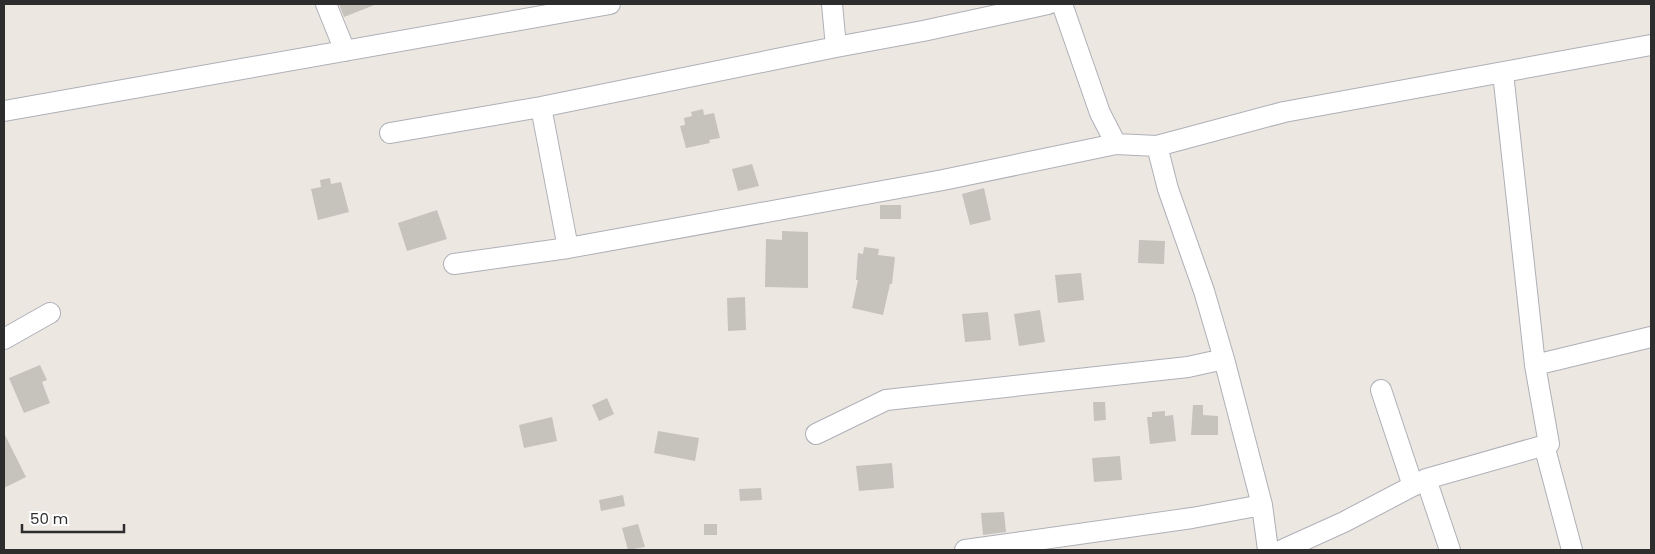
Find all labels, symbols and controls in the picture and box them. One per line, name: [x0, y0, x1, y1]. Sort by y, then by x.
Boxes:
scale bar: [22, 502, 125, 534]
text: 50 m: [30, 508, 68, 529]

